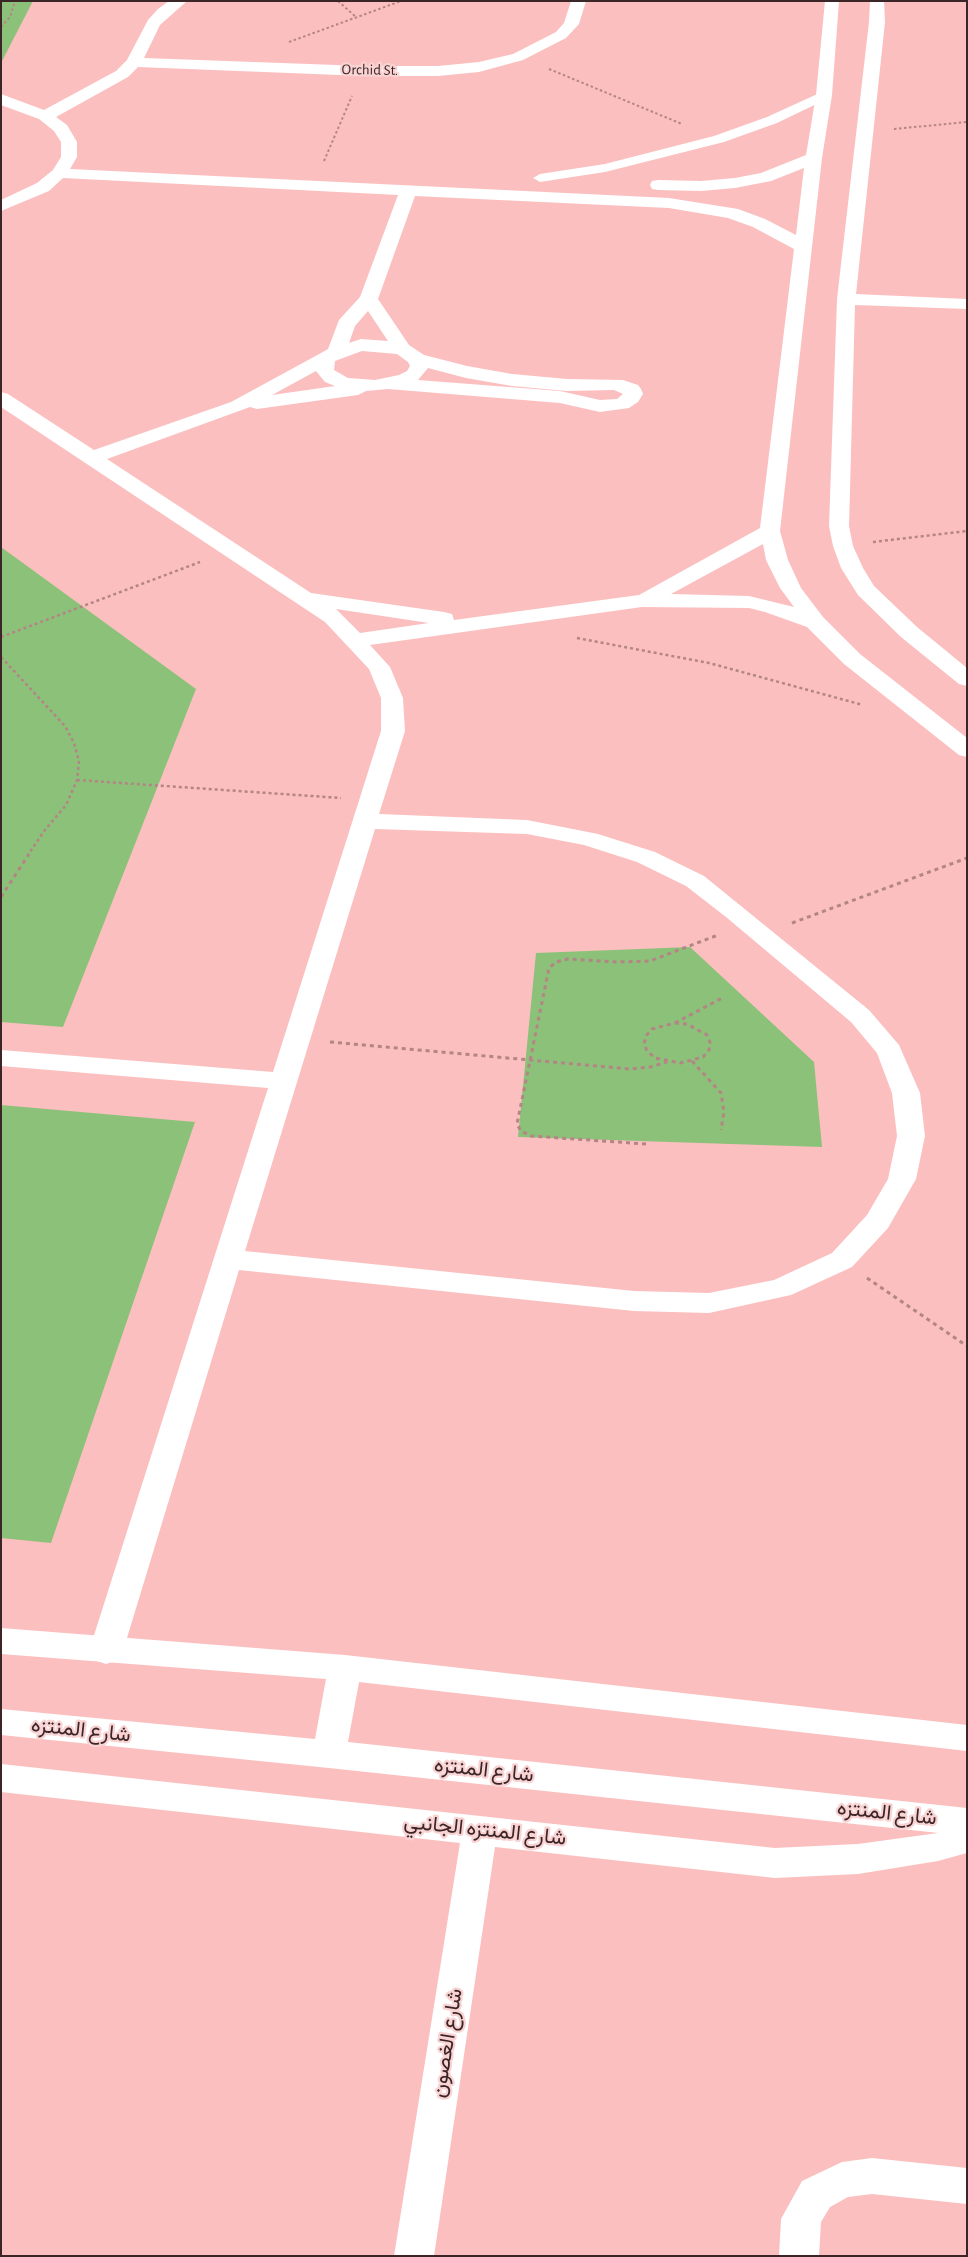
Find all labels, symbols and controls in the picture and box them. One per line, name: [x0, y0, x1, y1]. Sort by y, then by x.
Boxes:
street label: Orchid St.: [342, 61, 398, 79]
street label: شارع المنتزه: [30, 1712, 132, 1748]
street label: شارع المنتزه: [433, 1752, 535, 1788]
street label: شارع المنتزه: [836, 1795, 938, 1831]
street label: شارع المنتزه الجانبي: [403, 1809, 567, 1851]
street label: شارع الغصون: [426, 1987, 468, 2099]

